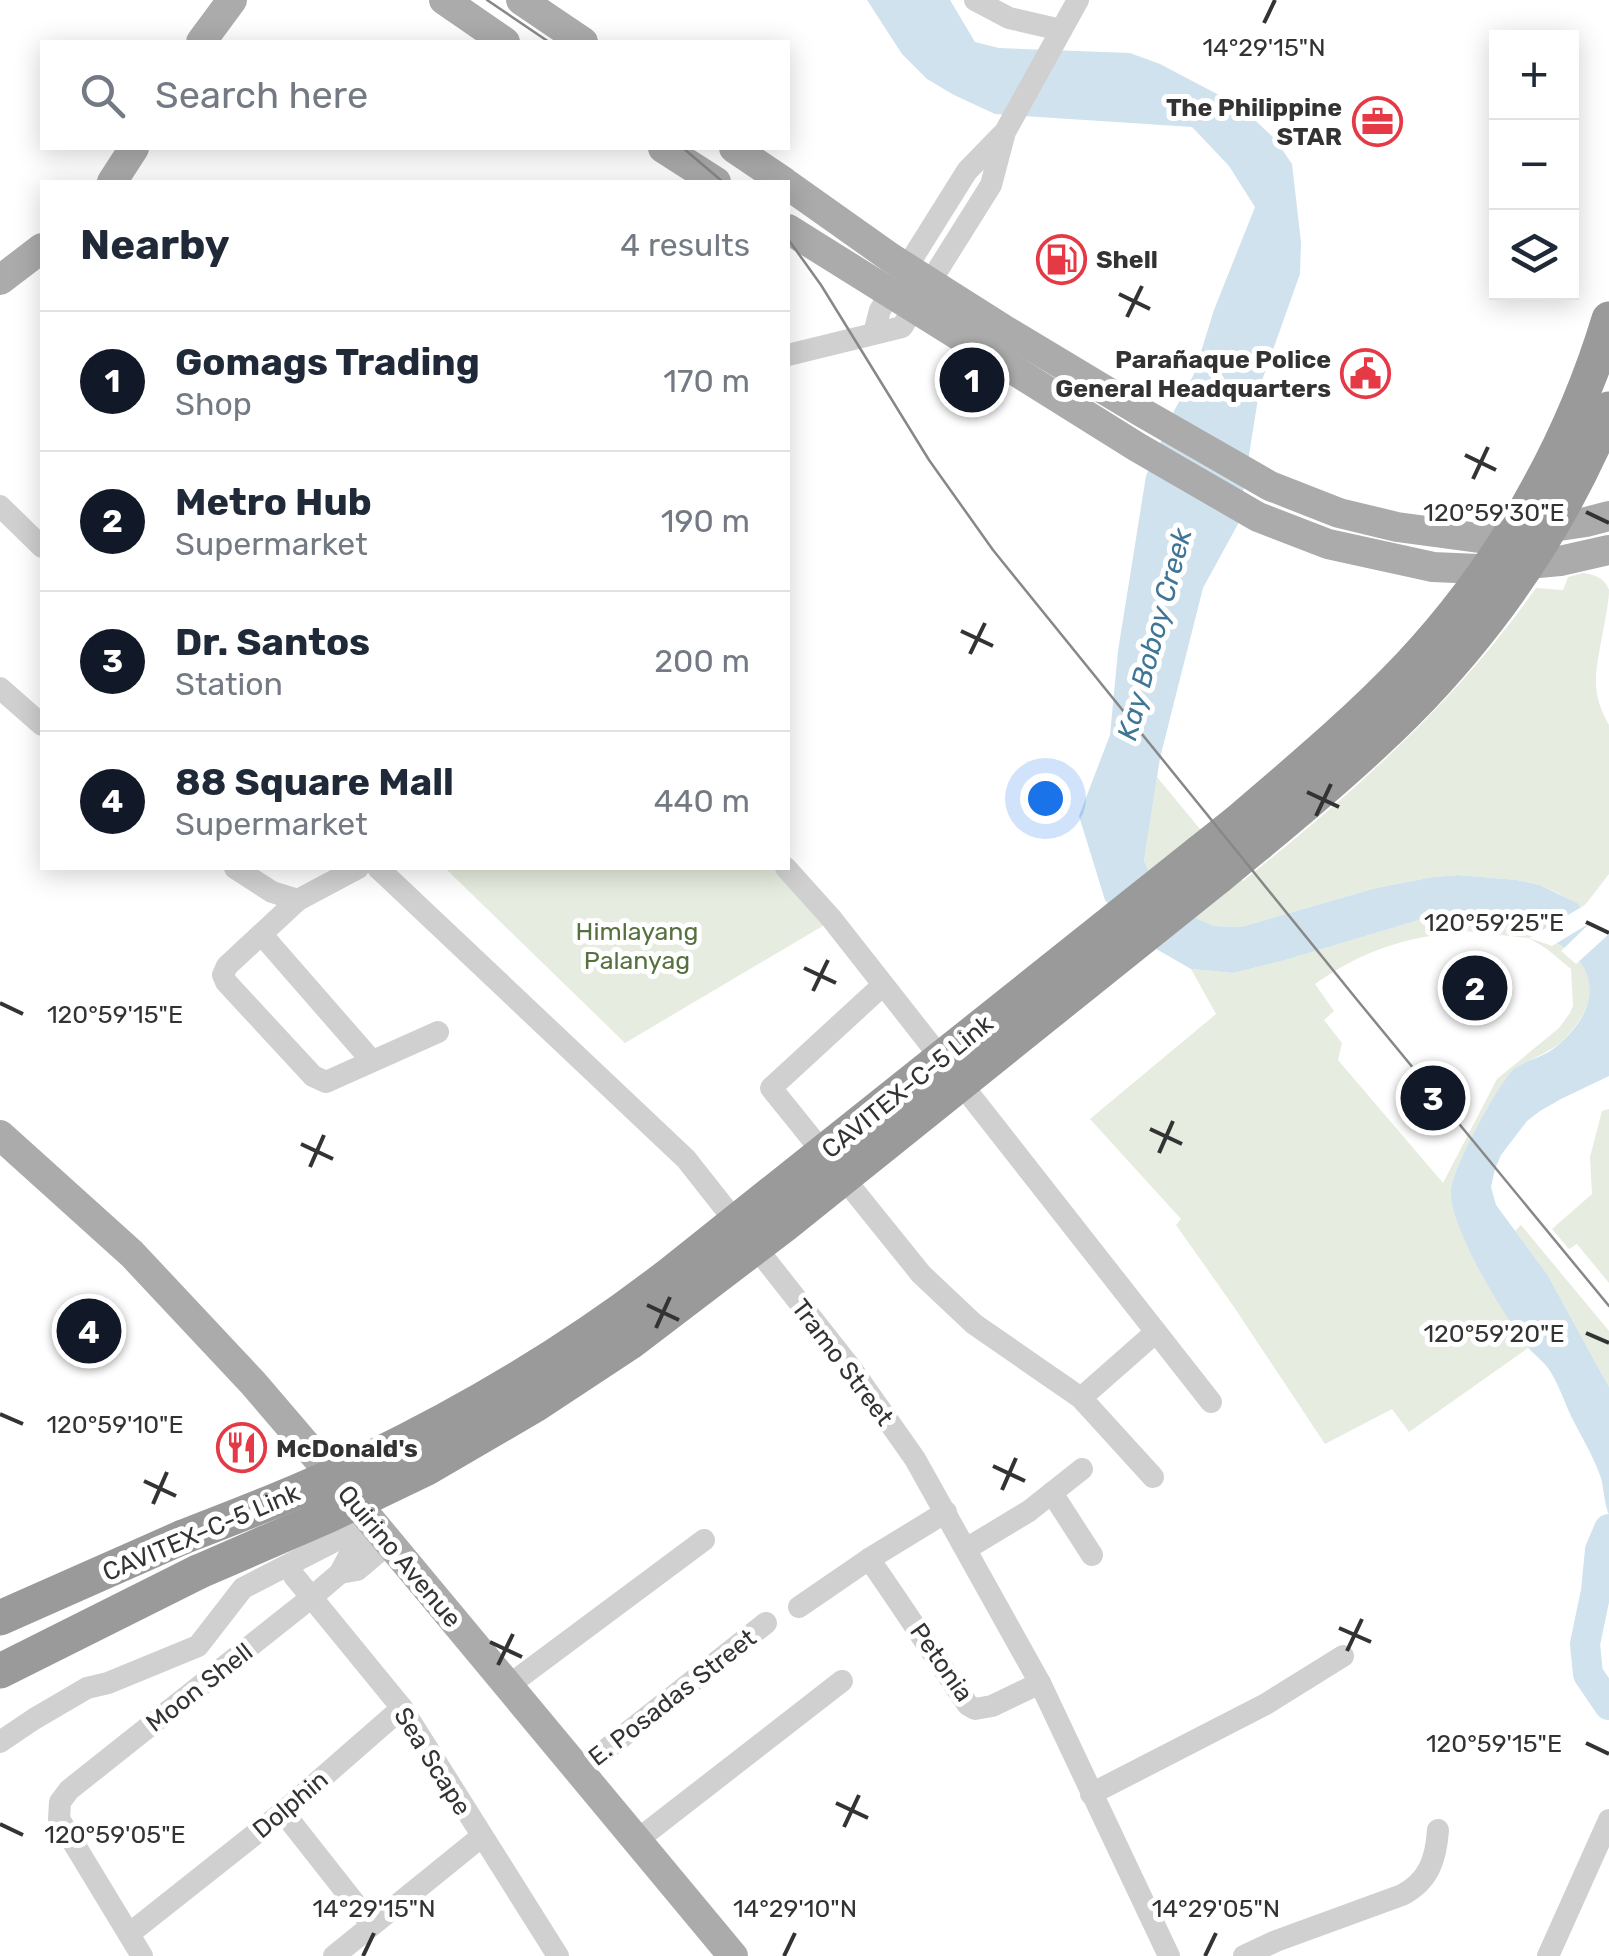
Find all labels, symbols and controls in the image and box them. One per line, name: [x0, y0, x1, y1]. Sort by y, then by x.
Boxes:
map controls: [1489, 30, 1579, 300]
button: +: [1489, 30, 1579, 120]
text: 14°29'15"N: [1202, 33, 1326, 62]
search box: [40, 40, 790, 150]
icon: search: [75, 68, 130, 123]
text: Search here: [155, 72, 368, 118]
place label: The Philippine STAR: [1166, 93, 1342, 151]
office icon: The Philippine STAR: [1351, 95, 1403, 147]
button: −: [1489, 120, 1579, 210]
button: layers: [1489, 210, 1579, 300]
text: Nearby: [80, 220, 230, 270]
text: 4 results: [620, 226, 750, 264]
fuel station icon: Shell: [1035, 233, 1087, 285]
place label: Shell: [1096, 245, 1158, 274]
text: Gomags Trading: [175, 339, 480, 385]
pin: 1: [940, 342, 1004, 418]
place label: Parañaque Police General Headquarters: [1055, 345, 1331, 403]
public building icon: Parañaque Police General Headquarters: [1340, 347, 1392, 399]
text: 1: [105, 362, 120, 400]
text: 170 m: [663, 362, 750, 400]
text: Shop: [175, 385, 252, 423]
text: Metro Hub: [175, 479, 372, 525]
text: 120°59'30"E: [1423, 498, 1565, 527]
text: 2: [102, 502, 123, 540]
text: 190 m: [661, 502, 750, 540]
water label: Kay Boboy Creek: [1110, 524, 1199, 744]
text: Supermarket: [175, 525, 368, 563]
text: Dr. Santos: [175, 619, 370, 665]
text: 3: [102, 642, 123, 680]
text: 200 m: [654, 642, 750, 680]
text: Station: [175, 665, 283, 703]
text: 88 Square Mall: [175, 759, 454, 805]
your location: [1020, 773, 1071, 824]
text: 4: [102, 782, 123, 820]
text: 440 m: [654, 782, 750, 820]
text: Supermarket: [175, 805, 368, 843]
text: 120°59'25"E: [1424, 908, 1564, 937]
park label: Himlayang Palanyag: [576, 917, 698, 975]
pin: 2: [1442, 950, 1508, 1026]
text: 120°59'15"E: [47, 1000, 183, 1029]
street label: CAVITEX–C-5 Link: [816, 1009, 999, 1164]
pin: 3: [1400, 1060, 1466, 1136]
street label: Tramo Street: [786, 1293, 900, 1431]
pin: 4: [56, 1294, 122, 1368]
text: 120°59'20"E: [1423, 1319, 1565, 1348]
text: 120°59'10"E: [46, 1410, 184, 1439]
restaurant icon: McDonald's: [215, 1422, 267, 1474]
place label: McDonald's: [276, 1434, 418, 1463]
street label: CAVITEX–C-5 Link: [98, 1478, 304, 1587]
street label: Quirino Avenue: [332, 1480, 467, 1633]
street label: Petonia: [904, 1618, 979, 1707]
street label: E. Posadas Street: [583, 1623, 762, 1772]
street label: Moon Shell: [140, 1637, 258, 1738]
street label: Sea Scape: [388, 1702, 477, 1820]
text: 120°59'15"E: [1426, 1729, 1562, 1758]
street label: Dolphin: [247, 1765, 334, 1844]
text: 120°59'05"E: [44, 1820, 186, 1849]
text: 14°29'15"N: [312, 1894, 436, 1923]
text: 14°29'10"N: [733, 1894, 857, 1923]
text: 14°29'05"N: [1152, 1894, 1280, 1923]

